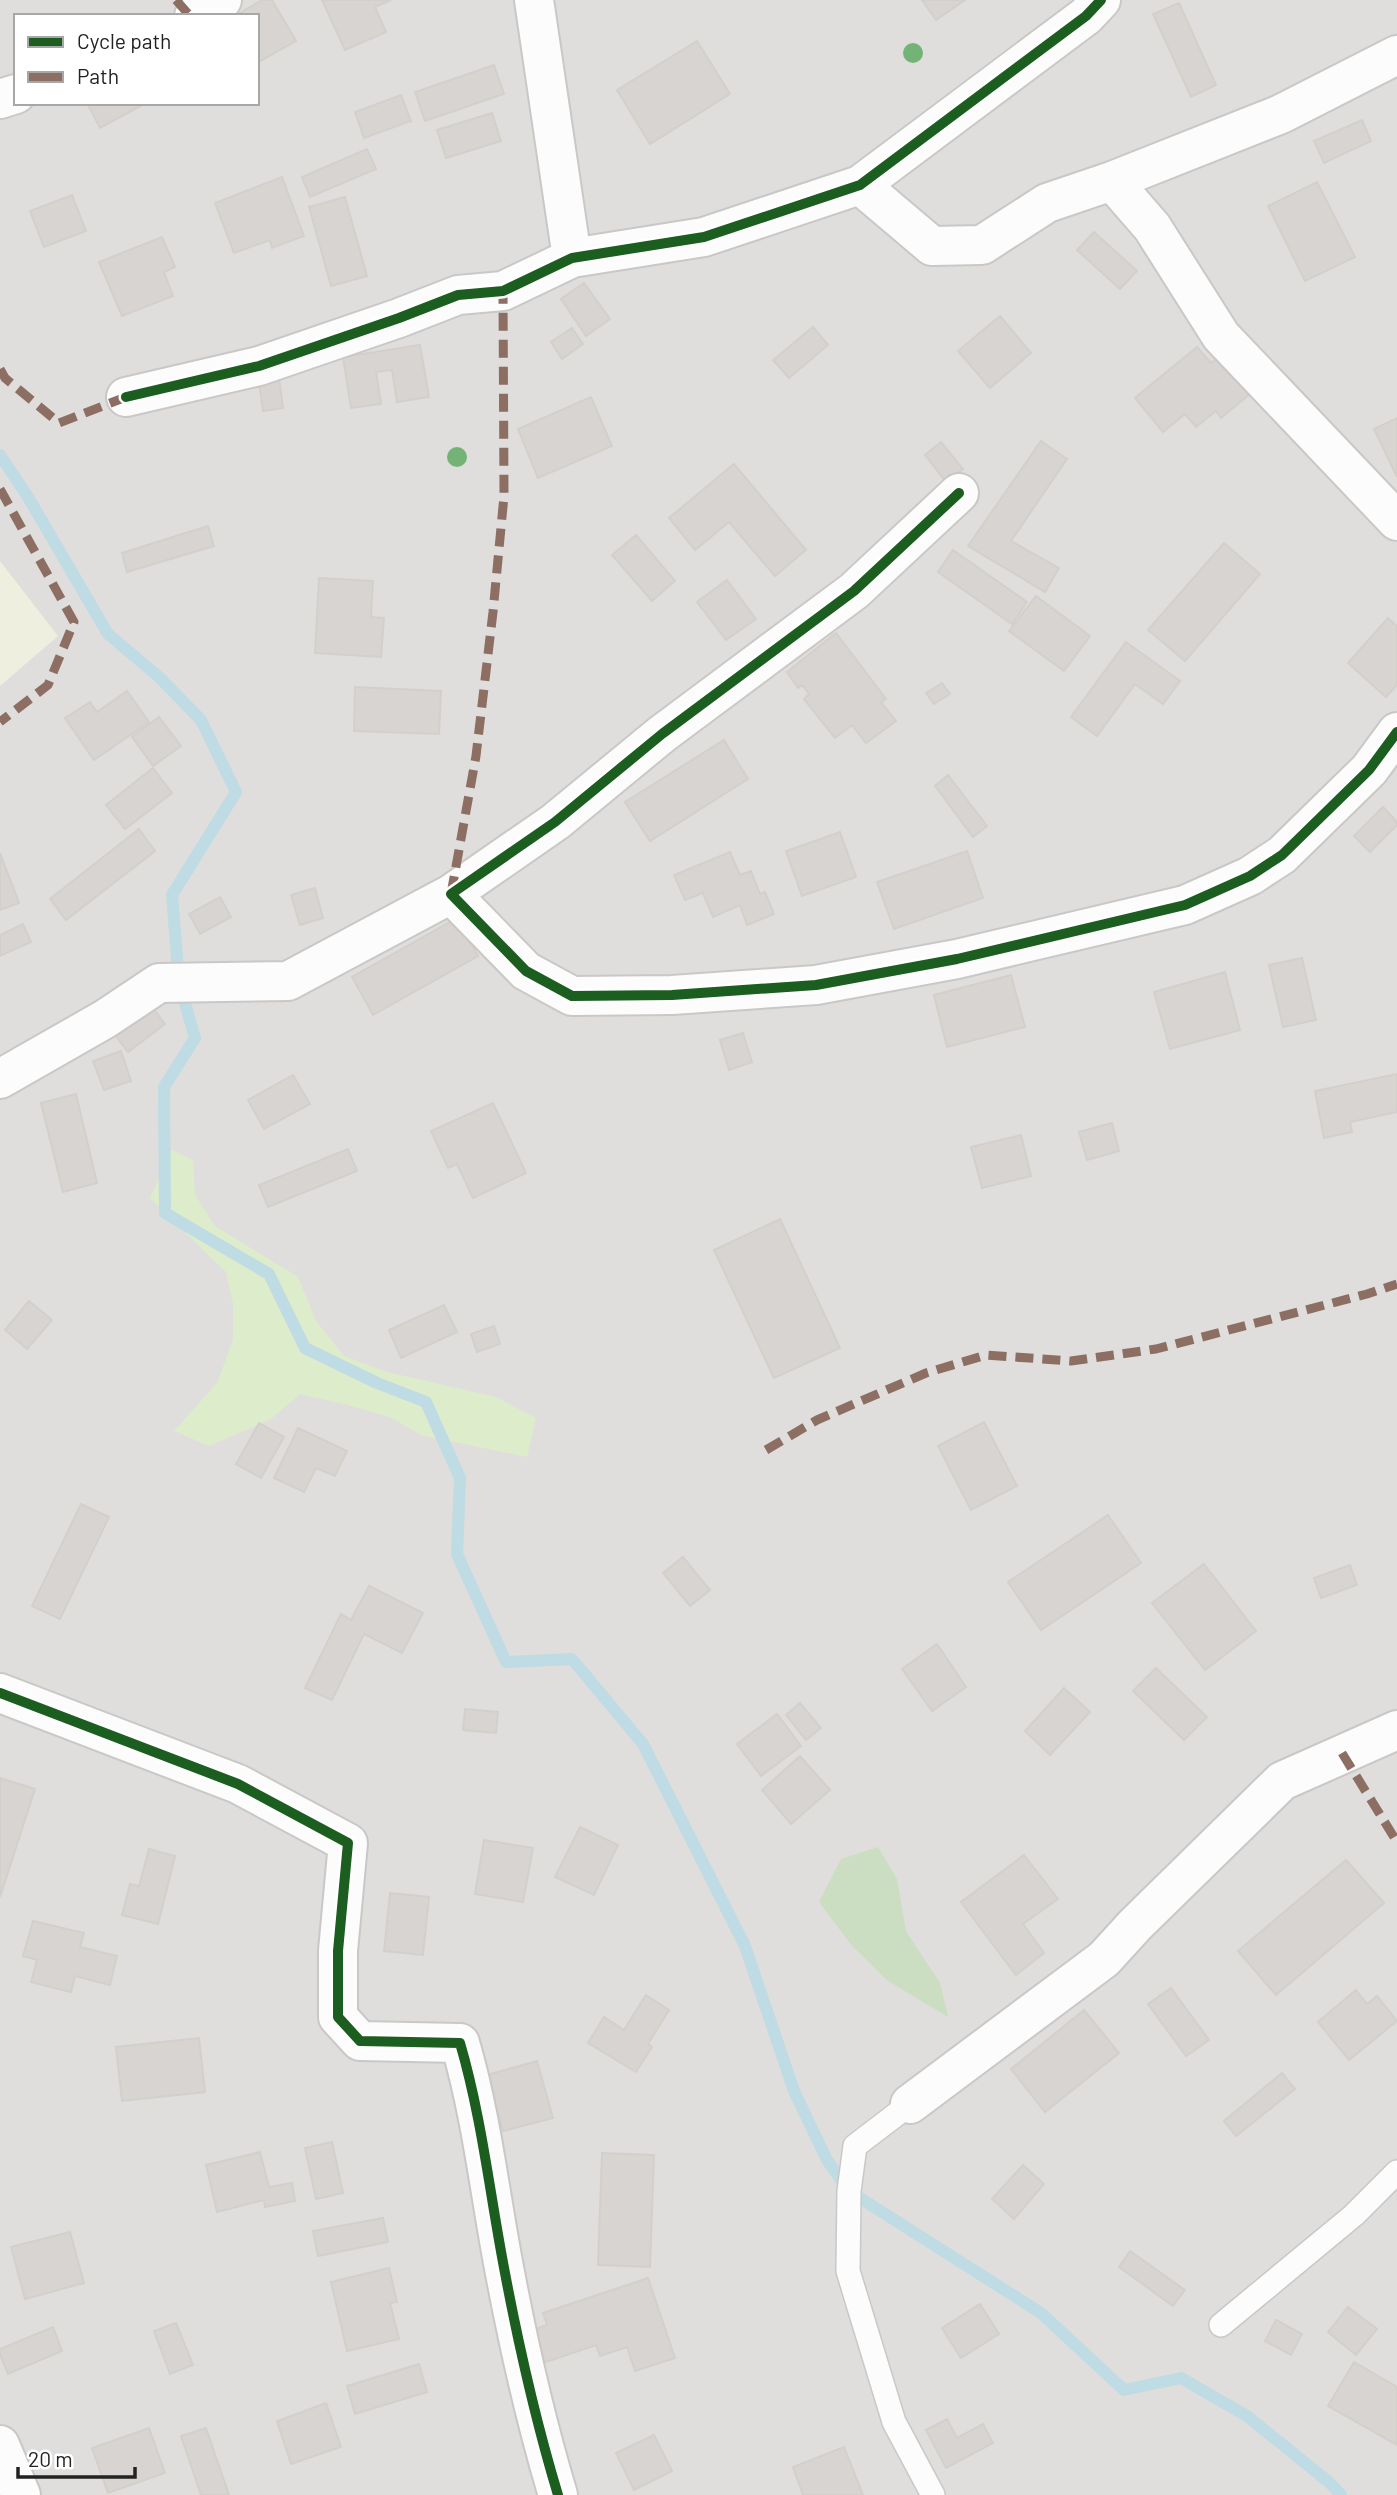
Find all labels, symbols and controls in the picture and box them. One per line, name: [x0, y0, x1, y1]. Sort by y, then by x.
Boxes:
legend: [14, 14, 259, 105]
text: Cycle path: [77, 28, 171, 53]
text: Path: [77, 63, 119, 88]
scale bar: [18, 2436, 135, 2480]
text: 20 m: [28, 2446, 73, 2471]

